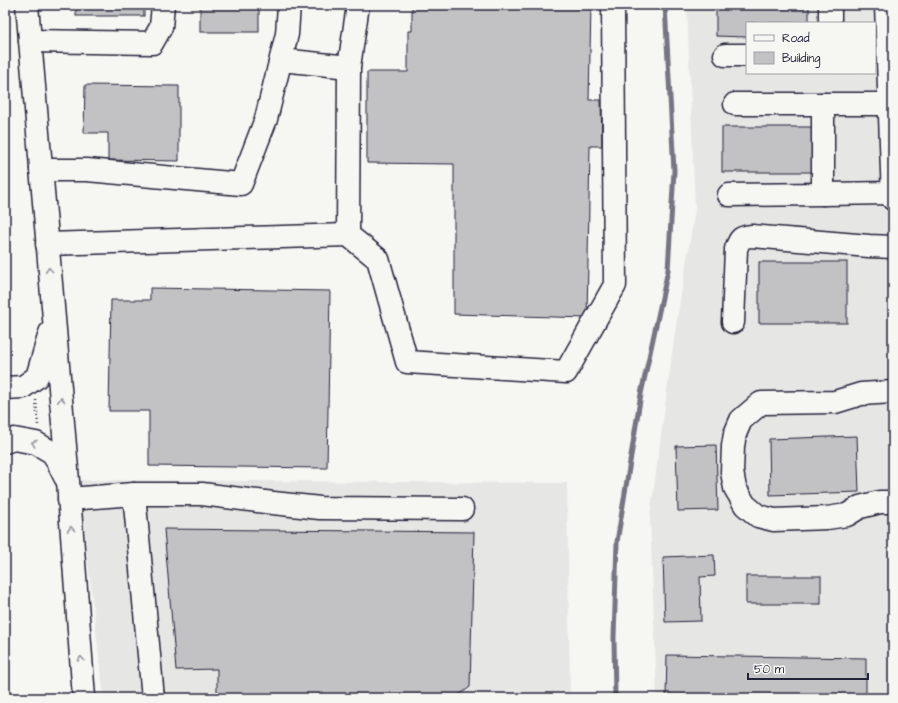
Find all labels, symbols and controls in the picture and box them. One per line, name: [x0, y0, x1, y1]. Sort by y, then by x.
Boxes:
legend: [746, 22, 876, 74]
text: Road: [782, 30, 810, 47]
text: Building: [782, 50, 820, 68]
one-way arrow: [45, 267, 54, 273]
one-way arrow: [56, 397, 65, 403]
one-way arrow: [31, 440, 38, 448]
one-way arrow: [67, 526, 76, 532]
scale bar: [748, 655, 868, 681]
one-way arrow: [76, 656, 85, 662]
text: 50 m: [754, 661, 785, 678]

